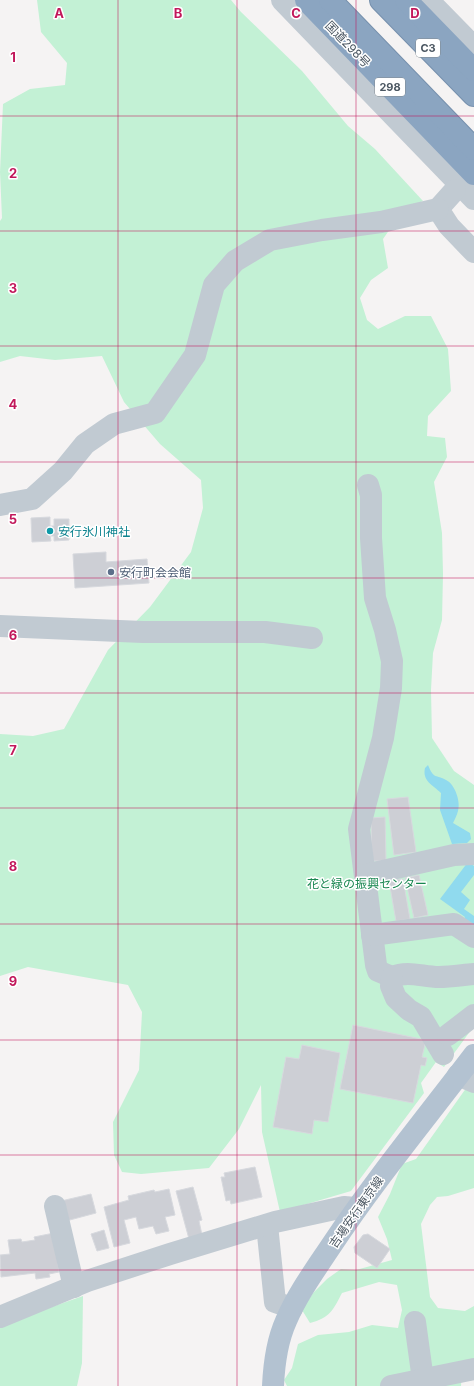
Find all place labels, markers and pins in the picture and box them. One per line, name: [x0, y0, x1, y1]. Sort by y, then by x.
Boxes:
place label: 安行氷川神社: [58, 524, 130, 539]
marker: 安行氷川神社: [45, 526, 55, 536]
place label: 安行町会会館: [119, 565, 191, 580]
marker: 安行町会会館: [106, 567, 116, 577]

